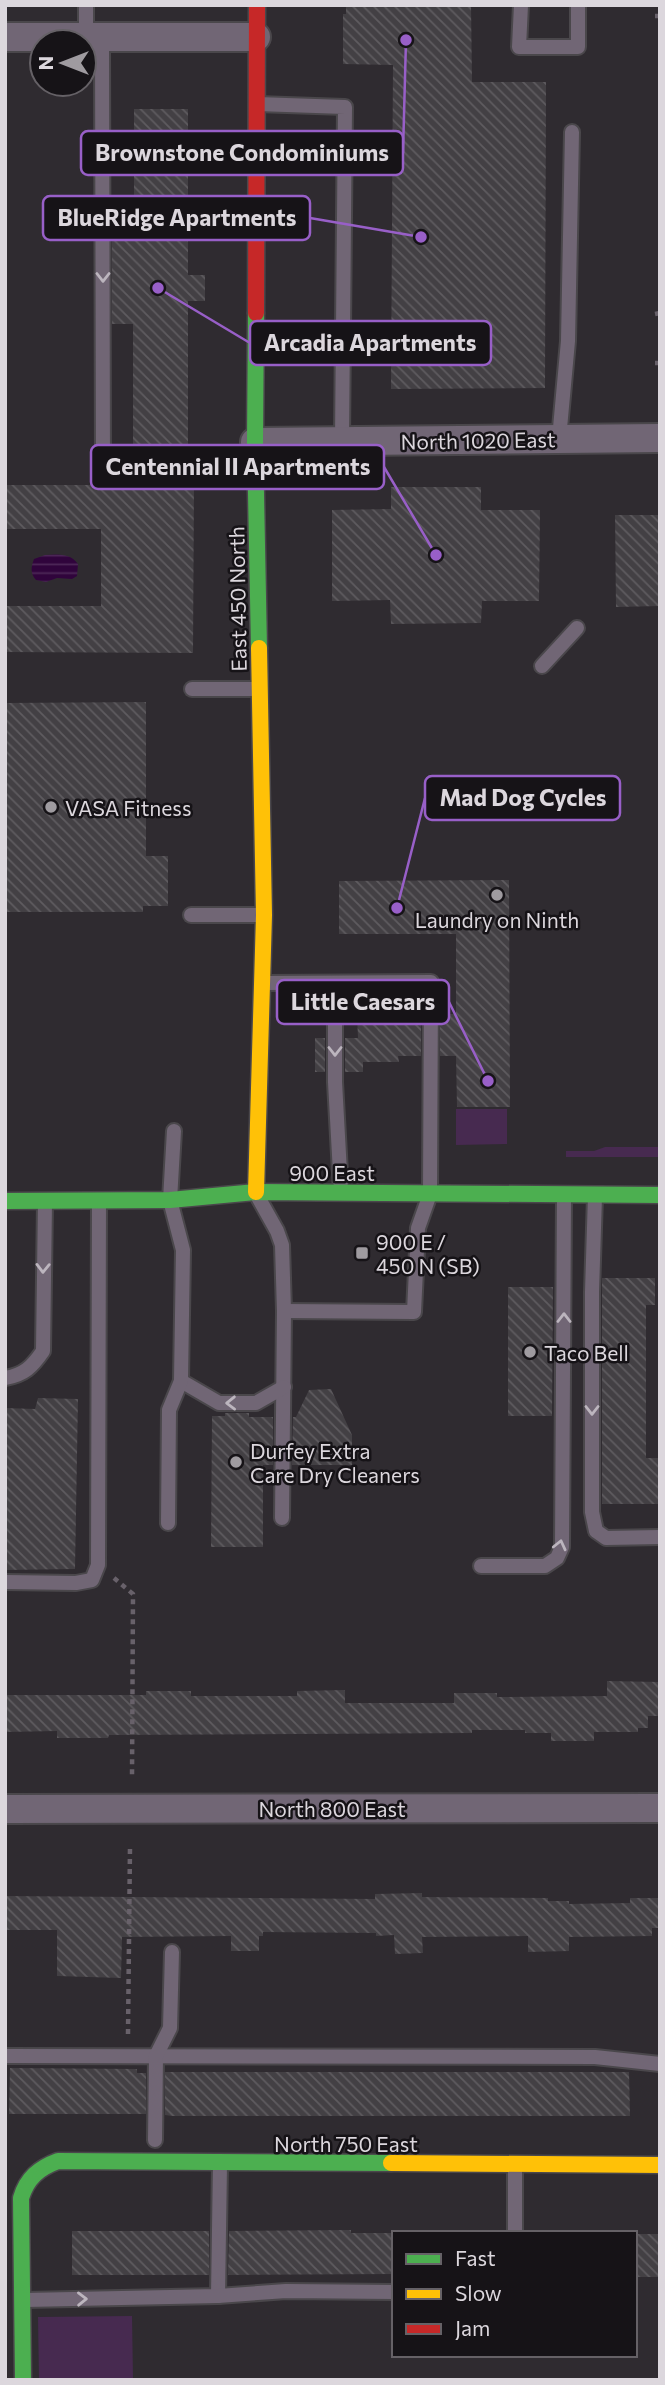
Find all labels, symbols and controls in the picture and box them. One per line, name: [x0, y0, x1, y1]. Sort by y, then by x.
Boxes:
north arrow: [28, 28, 98, 98]
text: N: [34, 56, 57, 70]
callout: Brownstone Condominiums: [81, 131, 403, 175]
text: Brownstone Condominiums: [95, 138, 389, 166]
callout: BlueRidge Apartments: [43, 196, 310, 240]
text: BlueRidge Apartments: [58, 203, 297, 231]
one-way arrow: [95, 272, 111, 283]
callout: Arcadia Apartments: [250, 321, 491, 365]
text: Arcadia Apartments: [264, 328, 477, 356]
street label: North 1020 East: [400, 426, 556, 454]
callout: Centennial II Apartments: [91, 445, 384, 489]
text: Centennial II Apartments: [106, 452, 371, 480]
street label: East 450 North: [223, 526, 251, 672]
callout: Mad Dog Cycles: [425, 776, 620, 820]
text: Mad Dog Cycles: [439, 783, 607, 811]
place label: VASA Fitness: [65, 795, 191, 820]
marker: VASA Fitness: [43, 799, 59, 815]
marker: Laundry on Ninth: [489, 887, 505, 903]
place label: Laundry on Ninth: [415, 907, 579, 932]
callout: Little Caesars: [277, 980, 449, 1024]
text: Little Caesars: [291, 987, 436, 1015]
one-way arrow: [327, 1046, 343, 1057]
street label: 900 East: [289, 1160, 375, 1185]
place label: 900 E / 450 N (SB): [376, 1229, 480, 1278]
marker: 900 E / 450 N (SB): [354, 1245, 370, 1261]
one-way arrow: [35, 1264, 51, 1274]
one-way arrow: [556, 1312, 572, 1323]
place label: Taco Bell: [544, 1340, 629, 1365]
marker: Taco Bell: [522, 1344, 538, 1360]
one-way arrow: [226, 1395, 236, 1411]
one-way arrow: [584, 1405, 600, 1416]
place label: Durfey Extra Care Dry Cleaners: [250, 1438, 420, 1487]
marker: Durfey Extra Care Dry Cleaners: [228, 1454, 244, 1470]
one-way arrow: [552, 1539, 567, 1551]
street label: North 800 East: [258, 1796, 406, 1821]
street label: North 750 East: [274, 2131, 418, 2156]
legend: [392, 2231, 637, 2357]
text: Fast: [455, 2245, 496, 2270]
text: Slow: [455, 2280, 502, 2305]
one-way arrow: [76, 2291, 87, 2306]
text: Jam: [455, 2315, 490, 2340]

